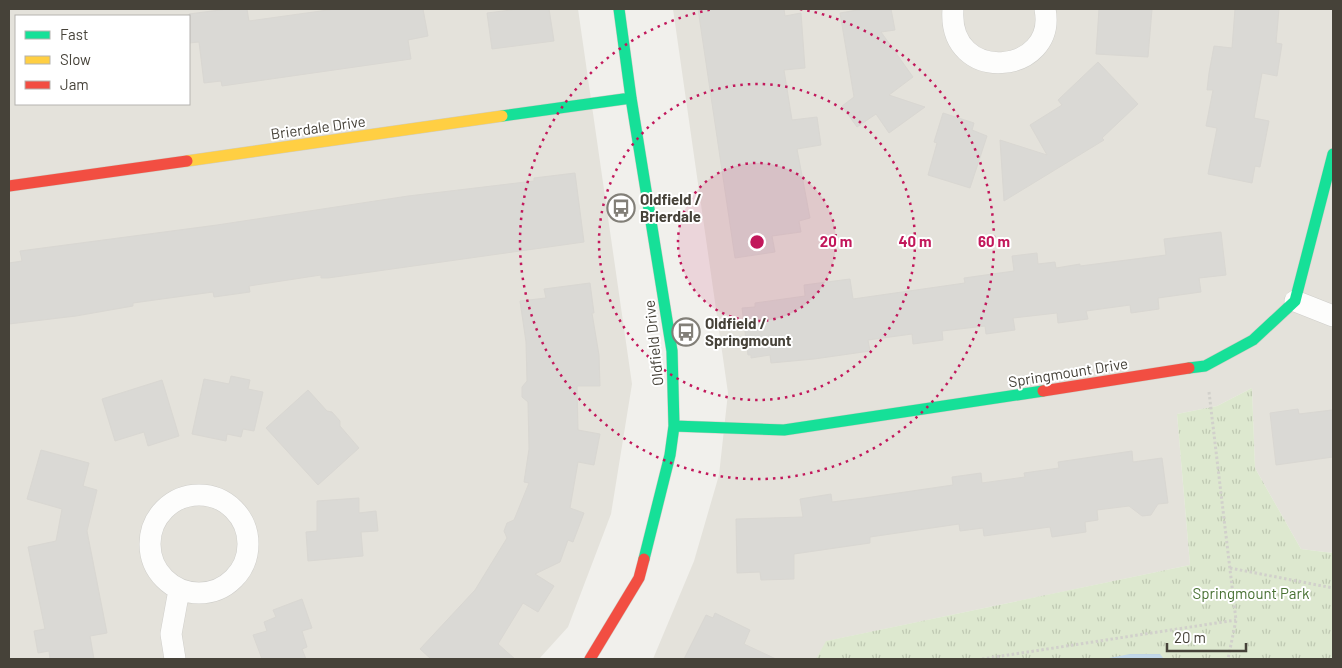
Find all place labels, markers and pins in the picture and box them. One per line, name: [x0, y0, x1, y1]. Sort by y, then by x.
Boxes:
place label: Oldfield / Brierdale: [640, 190, 702, 225]
bus stop icon: Oldfield / Brierdale: [606, 193, 636, 223]
centre of rings: [748, 233, 766, 251]
place label: Oldfield / Springmount: [705, 314, 792, 349]
bus stop icon: Oldfield / Springmount: [671, 317, 701, 347]

